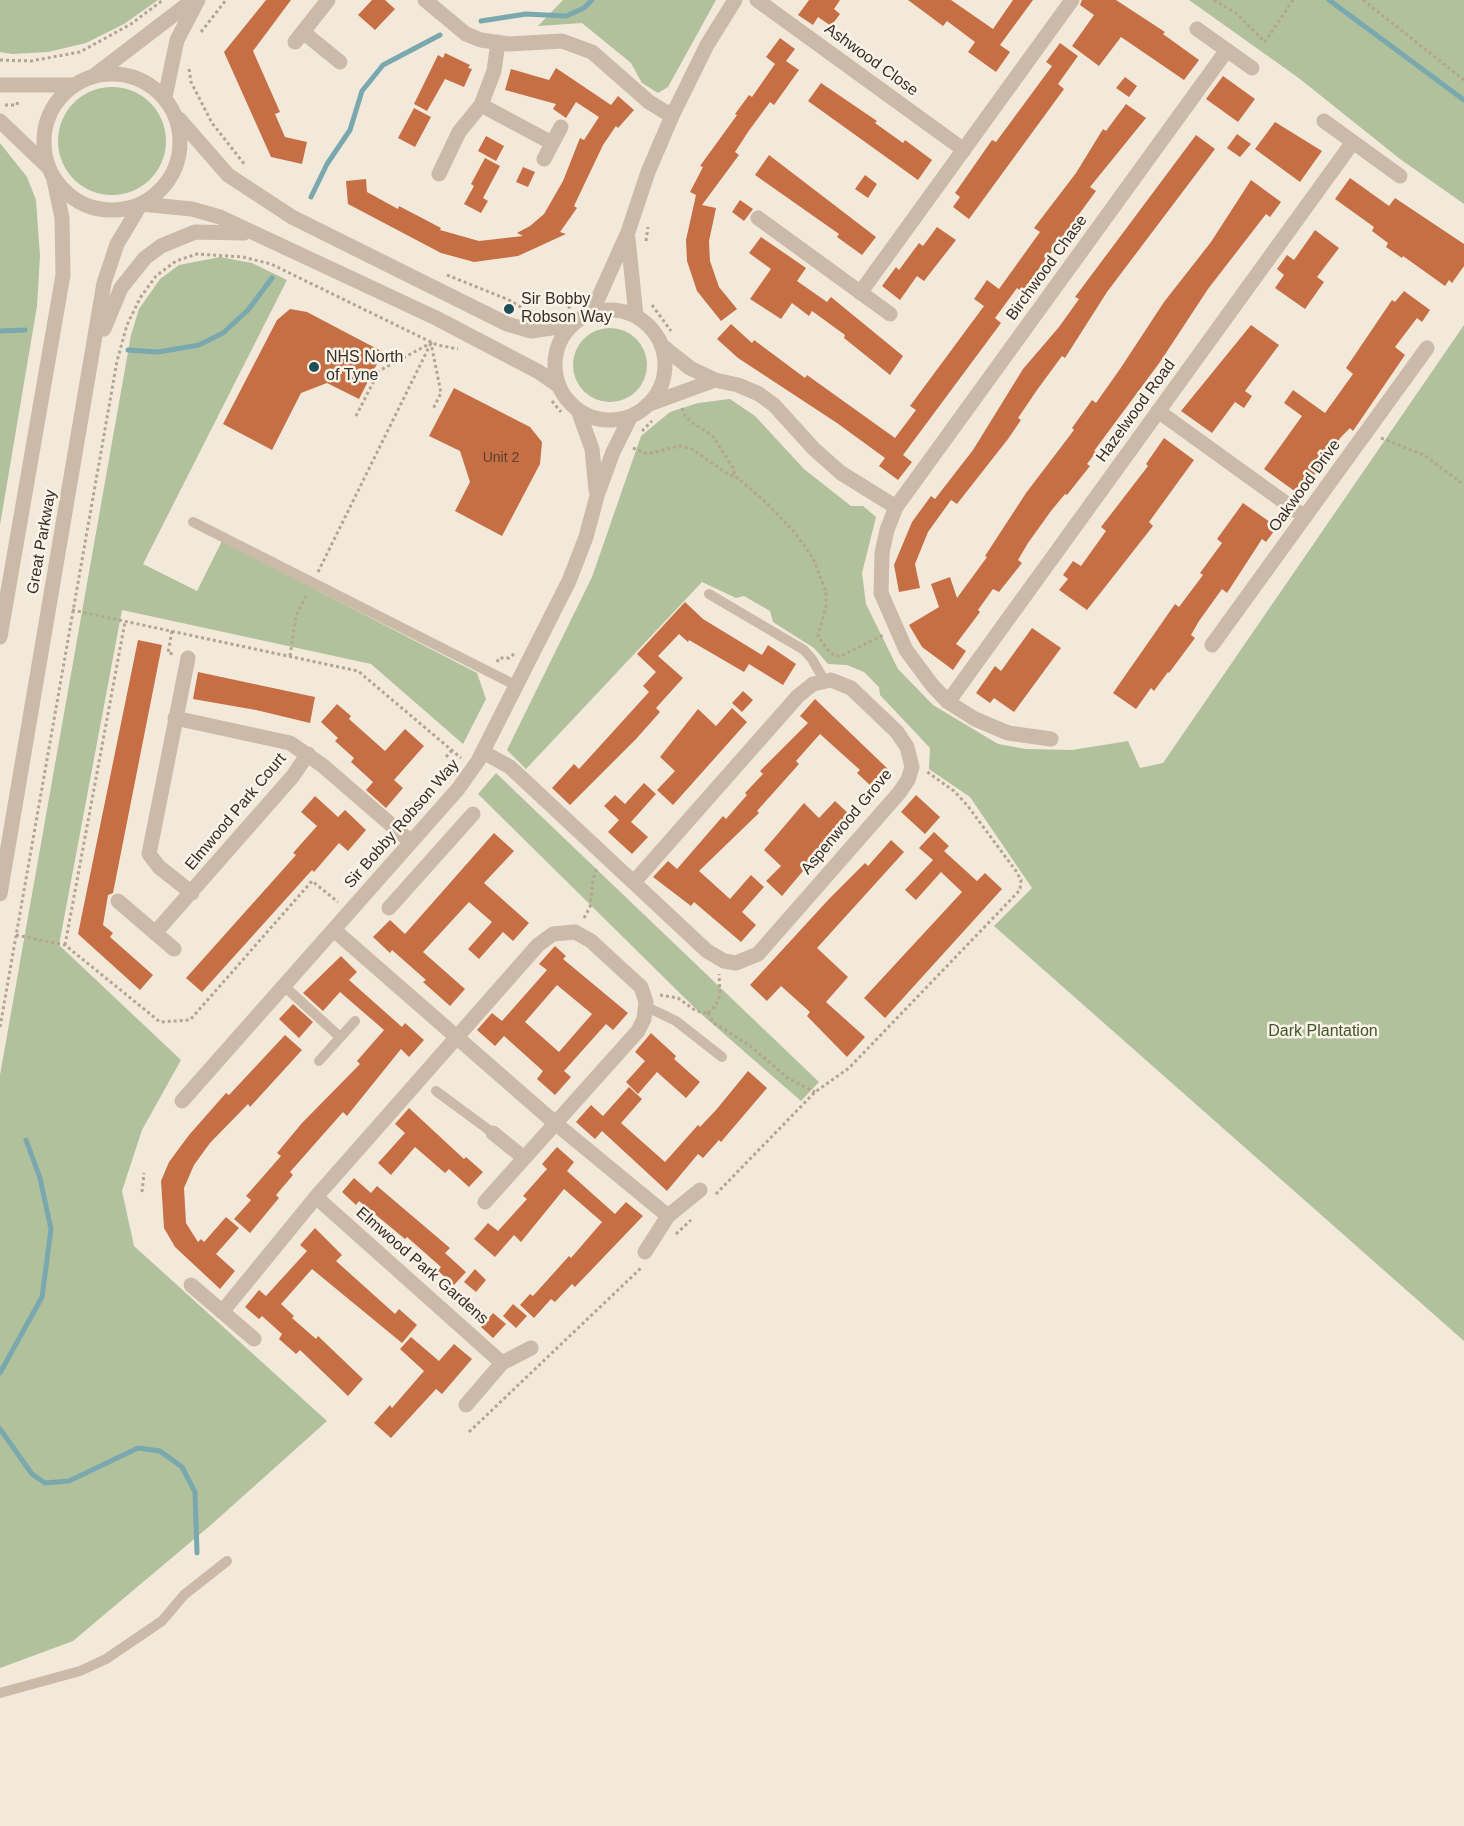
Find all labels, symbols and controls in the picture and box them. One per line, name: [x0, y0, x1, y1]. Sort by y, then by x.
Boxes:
street label: Ashwood Close: [820, 20, 922, 100]
street label: Birchwood Chase: [1002, 212, 1092, 324]
place label: Sir Bobby Robson Way: [521, 290, 612, 328]
marker: Sir Bobby Robson Way: [502, 302, 516, 316]
place label: NHS North of Tyne: [326, 348, 403, 386]
street label: Hazelwood Road: [1092, 356, 1180, 466]
marker: NHS North of Tyne: [307, 360, 321, 374]
street label: Oakwood Drive: [1265, 436, 1345, 536]
house number: Unit 2: [483, 450, 519, 466]
street label: Great Parkway: [23, 488, 61, 596]
street label: Elmwood Park Court: [181, 750, 291, 874]
street label: Sir Bobby Robson Way: [341, 756, 463, 892]
street label: Aspenwood Grove: [797, 765, 897, 879]
park label: Dark Plantation: [1268, 1022, 1378, 1042]
street label: Elmwood Park Gardens: [352, 1203, 492, 1329]

